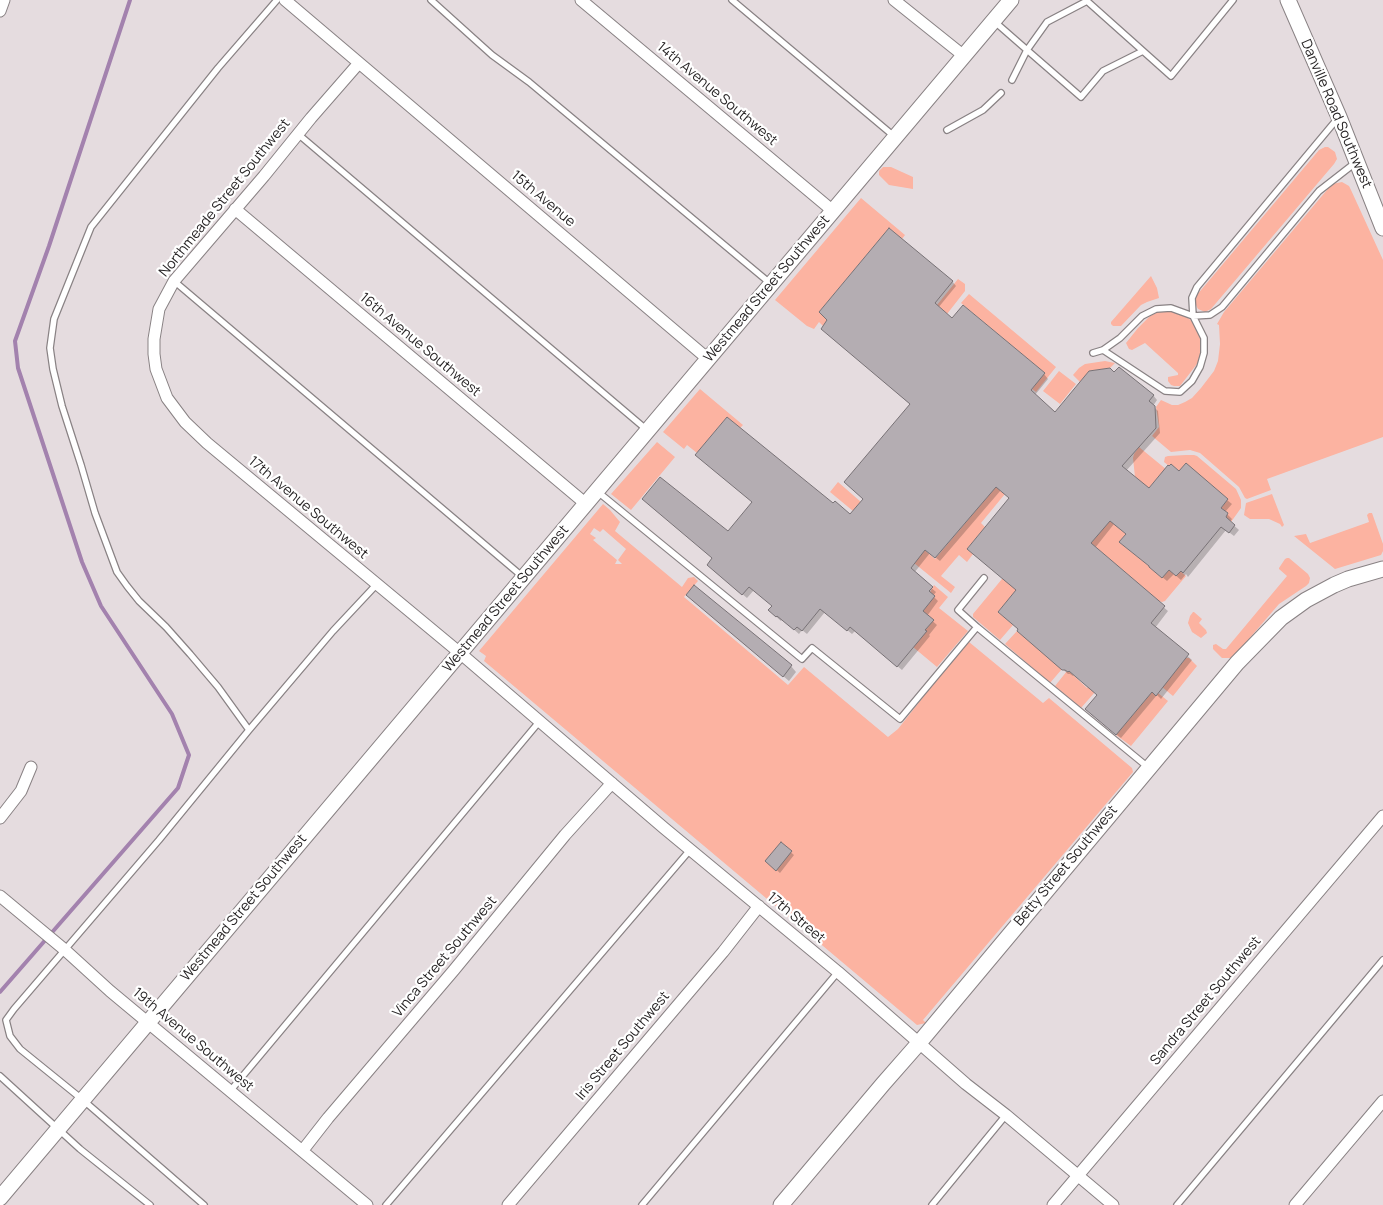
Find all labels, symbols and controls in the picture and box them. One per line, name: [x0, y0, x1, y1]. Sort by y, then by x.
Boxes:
street label: Danville Road Southwest: [1297, 37, 1375, 191]
street label: 14th Avenue Southwest: [653, 39, 781, 149]
street label: Northmeade Street Southwest: [156, 116, 294, 280]
street label: 15th Avenue: [508, 167, 578, 231]
street label: Westmead Street Southwest: [701, 212, 833, 366]
street label: 16th Avenue Southwest: [356, 290, 484, 400]
street label: 17th Avenue Southwest: [245, 453, 371, 563]
street label: Westmead Street Southwest: [440, 522, 572, 676]
street label: Betty Street Southwest: [1011, 802, 1121, 930]
street label: Westmead Street Southwest: [178, 831, 310, 985]
street label: 17th Street: [764, 889, 828, 947]
street label: Vinca Street Southwest: [390, 893, 500, 1021]
street label: Sandra Street Southwest: [1147, 933, 1265, 1069]
street label: 19th Avenue Southwest: [129, 985, 257, 1095]
street label: Iris Street Southwest: [573, 988, 673, 1104]

